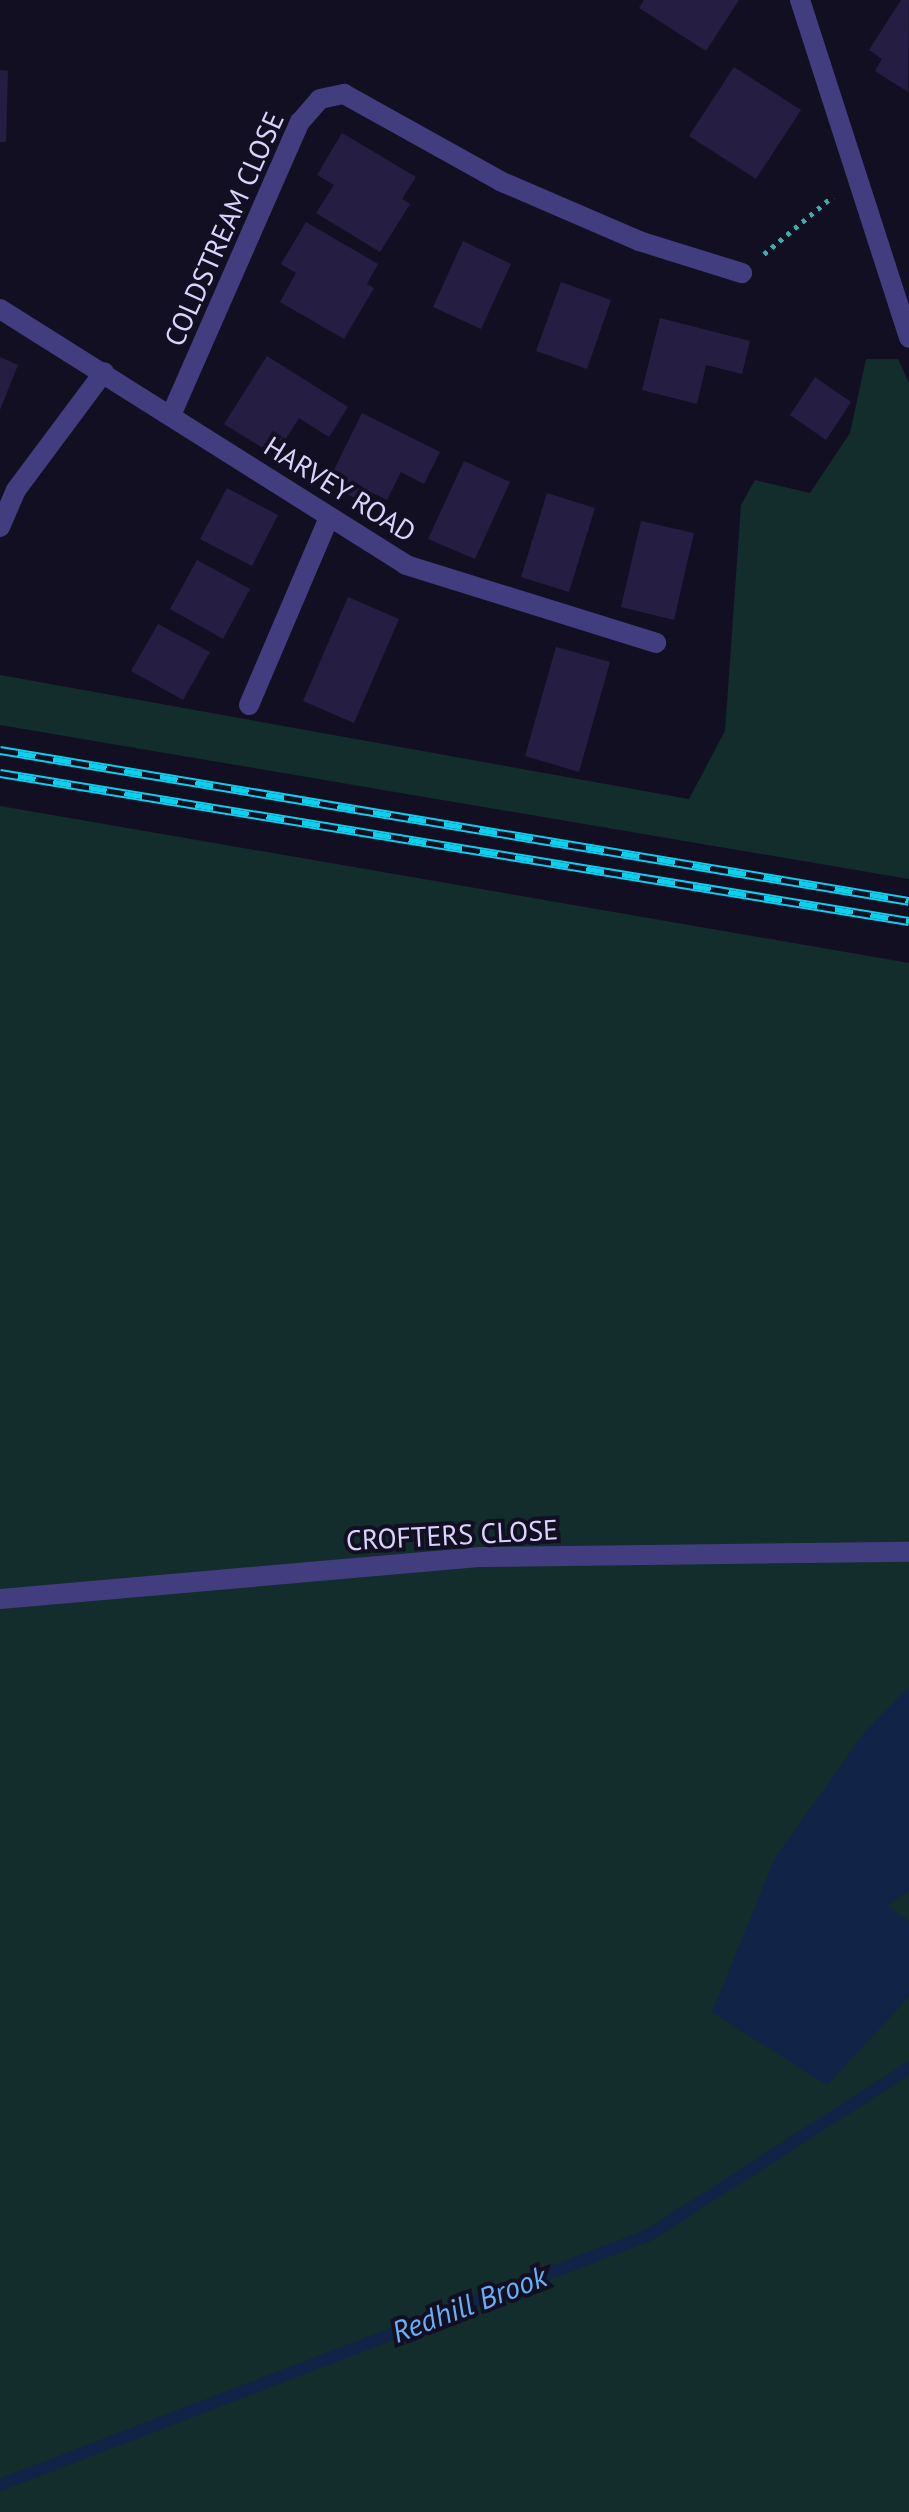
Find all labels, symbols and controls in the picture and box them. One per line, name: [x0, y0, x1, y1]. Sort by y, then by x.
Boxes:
street label: COLDSTREAM CLOSE: [157, 107, 291, 351]
street label: HARVEY ROAD: [258, 429, 422, 549]
street label: CROFTERS CLOSE: [345, 1513, 559, 1557]
water label: Redhill Brook: [387, 2258, 551, 2350]

